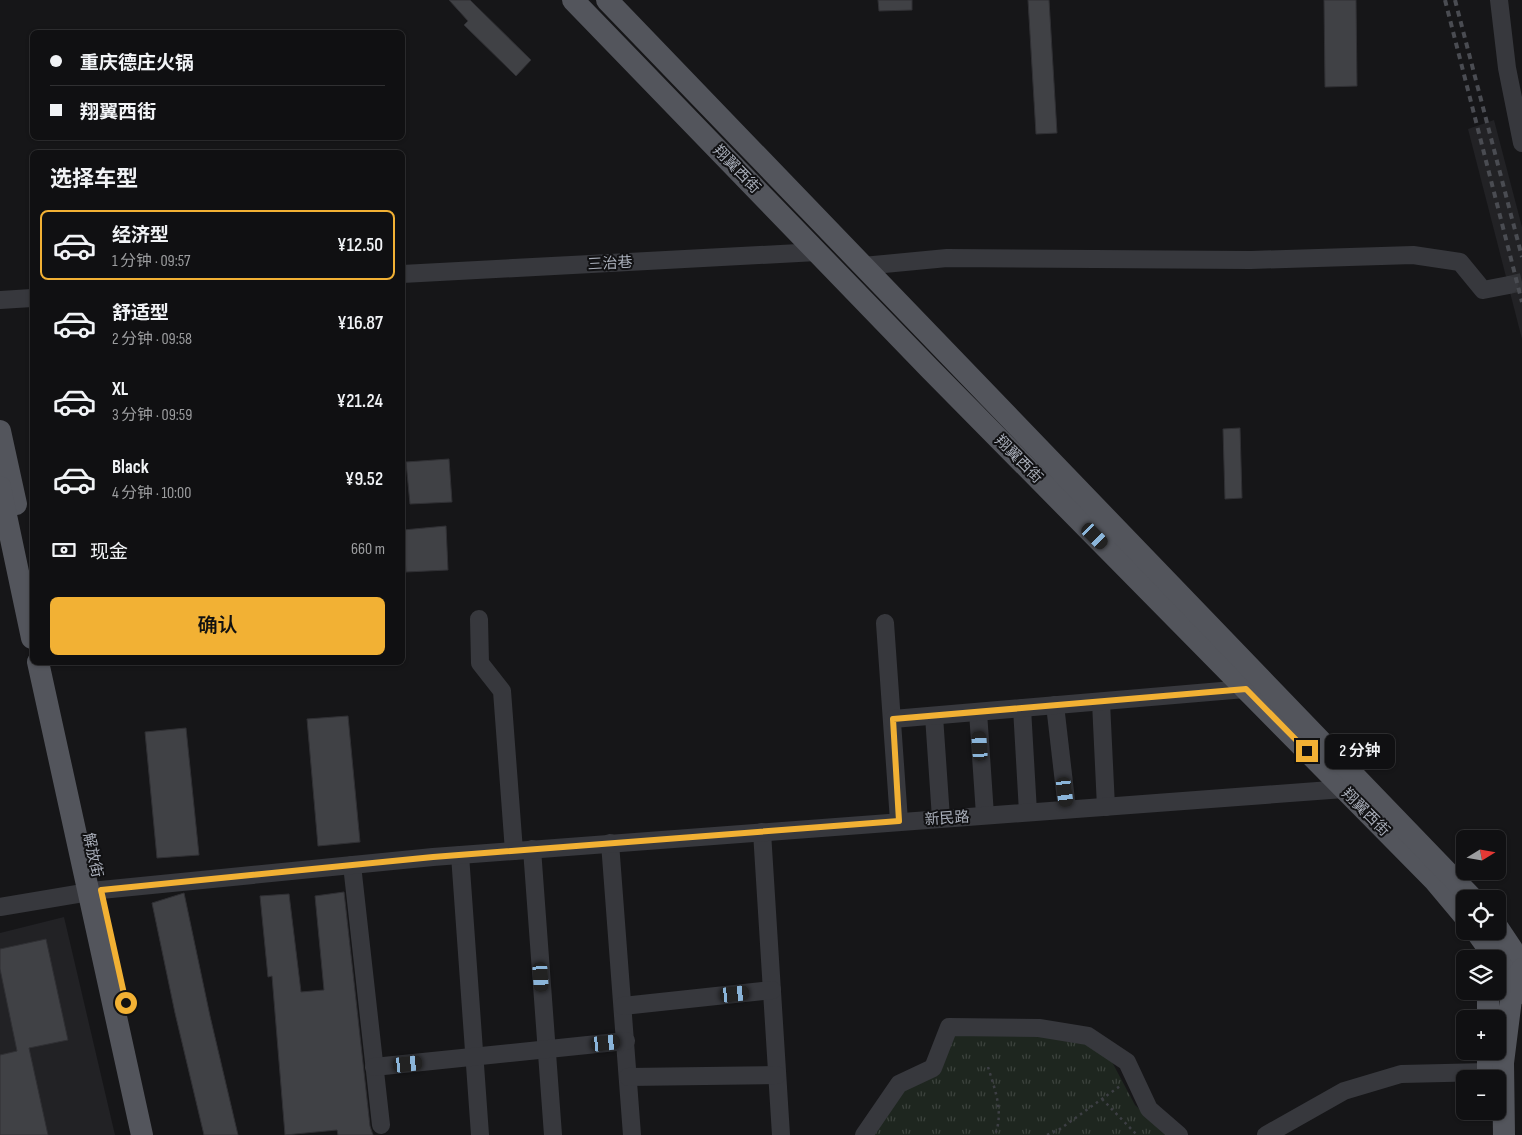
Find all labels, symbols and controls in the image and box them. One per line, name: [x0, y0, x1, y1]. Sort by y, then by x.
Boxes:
text: 重庆德庄火锅: [80, 52, 194, 75]
text: 翔翼西街: [80, 101, 156, 124]
street label: 翔翼西街: [709, 141, 764, 198]
text: 选择车型: [50, 166, 138, 193]
icon: car: [52, 223, 97, 268]
text: 经济型: [112, 224, 169, 247]
text: ¥12.50: [337, 234, 383, 257]
text: 1 分钟 · 09:57: [112, 252, 190, 271]
street label: 三治巷: [587, 253, 633, 274]
icon: car: [52, 301, 97, 346]
text: 舒适型: [112, 302, 169, 325]
text: ¥16.87: [337, 312, 383, 335]
text: 2 分钟 · 09:58: [112, 330, 192, 349]
text: XL: [112, 378, 128, 401]
icon: car: [52, 379, 97, 424]
text: ¥21.24: [337, 390, 383, 413]
text: 3 分钟 · 09:59: [112, 406, 192, 425]
street label: 翔翼西街: [991, 431, 1047, 487]
text: Black: [112, 456, 149, 479]
icon: car: [52, 457, 97, 502]
text: ¥9.52: [345, 468, 383, 491]
text: 4 分钟 · 10:00: [112, 484, 191, 503]
car: [1079, 520, 1110, 552]
icon: cash: [50, 536, 78, 564]
text: 660 m: [351, 540, 385, 559]
text: 现金: [90, 541, 128, 564]
button: 确认: [50, 597, 385, 655]
car: [971, 731, 988, 761]
callout: 2 分钟: [1324, 734, 1394, 768]
route end: [1296, 740, 1318, 762]
text: 2 分钟: [1339, 742, 1381, 761]
car: [1055, 776, 1074, 808]
street label: 翔翼西街: [1338, 784, 1394, 840]
street label: 新民路: [924, 807, 970, 830]
north arrow: [1456, 830, 1506, 880]
map controls: [1456, 830, 1506, 1120]
street label: 解放街: [79, 831, 106, 879]
button: locate: [1456, 890, 1506, 940]
button: layers: [1456, 950, 1506, 1000]
car: [532, 962, 549, 992]
car: [719, 985, 750, 1003]
route start: [115, 992, 137, 1014]
button: +: [1456, 1010, 1506, 1060]
car: [590, 1034, 621, 1052]
car: [392, 1055, 423, 1073]
button: −: [1456, 1070, 1506, 1120]

